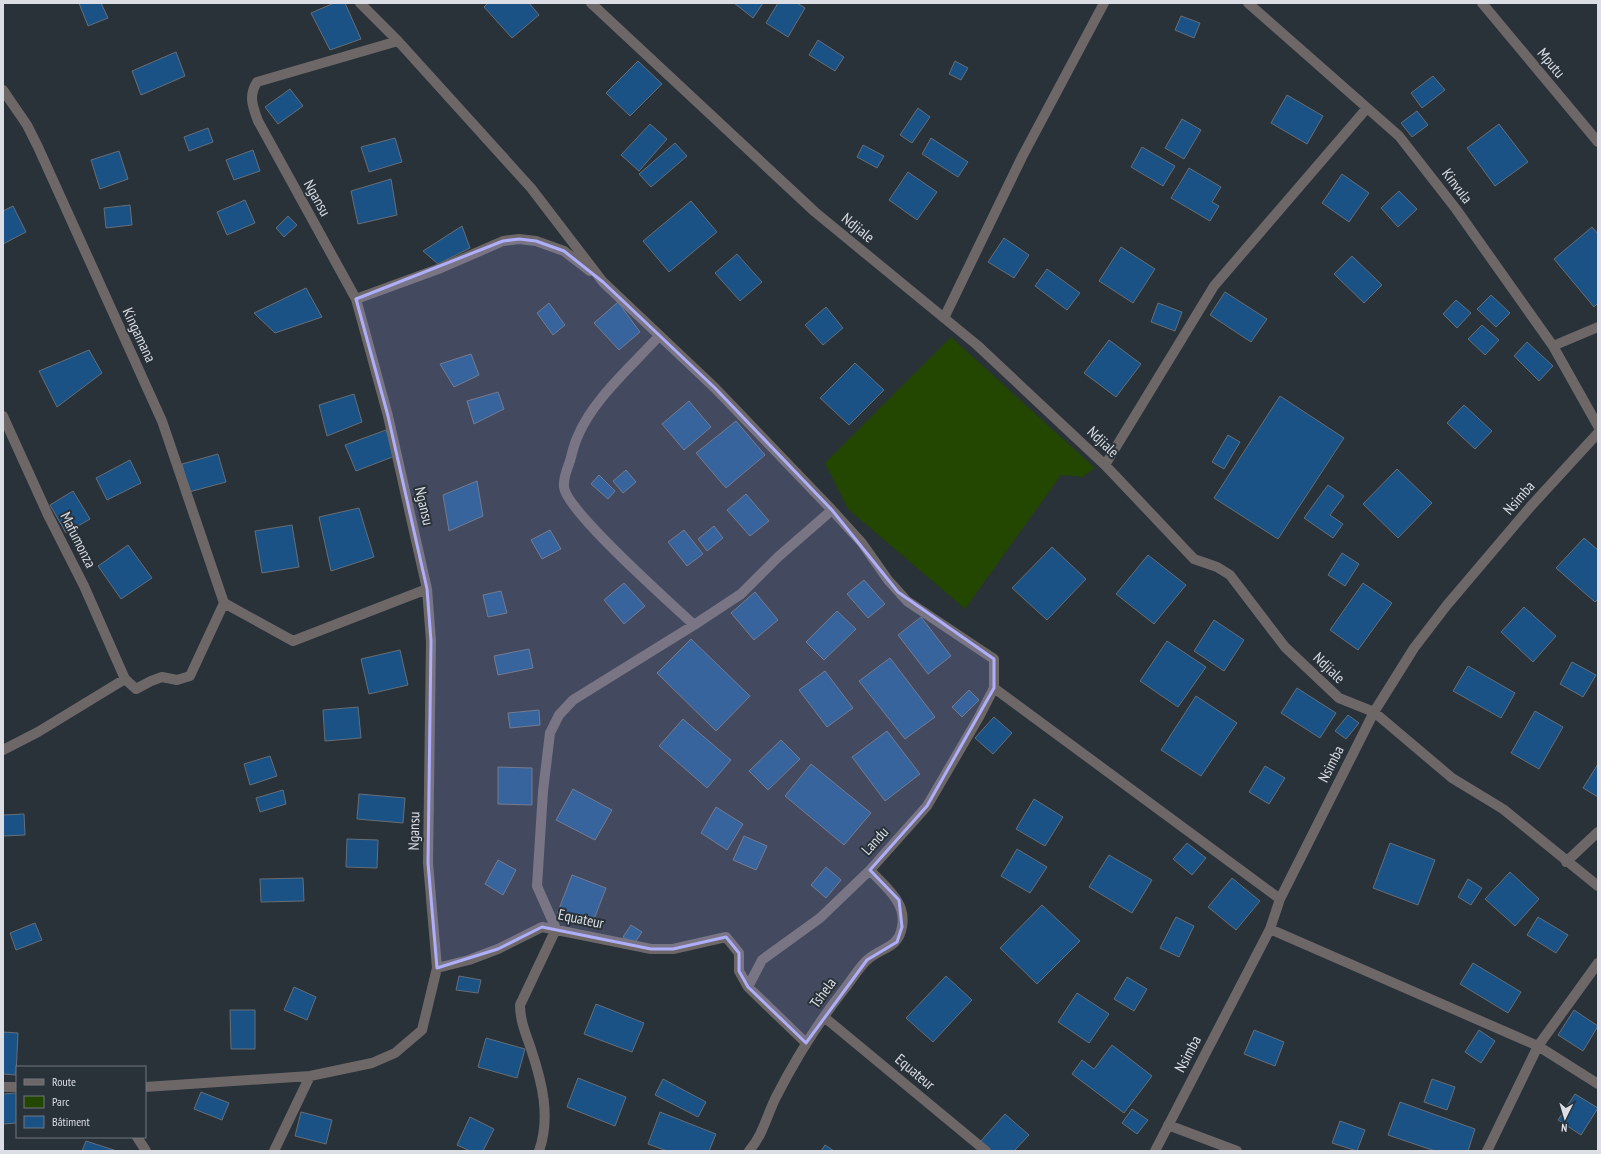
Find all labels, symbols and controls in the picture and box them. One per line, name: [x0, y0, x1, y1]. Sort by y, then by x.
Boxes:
street label: Mputu: [1533, 44, 1569, 82]
street label: Kinvula: [1438, 164, 1477, 207]
street label: Ngansu: [300, 176, 335, 219]
street label: Ndjiale: [838, 209, 879, 247]
street label: Kingamana: [119, 304, 160, 365]
street label: Ndjiale: [1084, 422, 1123, 461]
street label: Nsimba: [1499, 477, 1538, 518]
street label: Ngansu: [411, 485, 438, 527]
street label: Mafumonza: [56, 509, 101, 571]
street label: Ndjiale: [1310, 648, 1349, 687]
street label: Nsimba: [1313, 742, 1348, 785]
street label: Ngansu: [404, 811, 423, 851]
street label: Landu: [857, 823, 892, 859]
street label: Equateur: [557, 904, 607, 933]
street label: Tshela: [805, 974, 840, 1012]
street label: Nsimba: [1170, 1032, 1205, 1075]
street label: Equateur: [892, 1049, 940, 1094]
legend: [16, 1066, 146, 1138]
text: Route: [52, 1074, 76, 1089]
text: Parc: [52, 1094, 70, 1109]
north arrow: [1545, 1098, 1585, 1138]
text: Bâtiment: [52, 1114, 90, 1129]
text: N: [1561, 1121, 1568, 1135]

